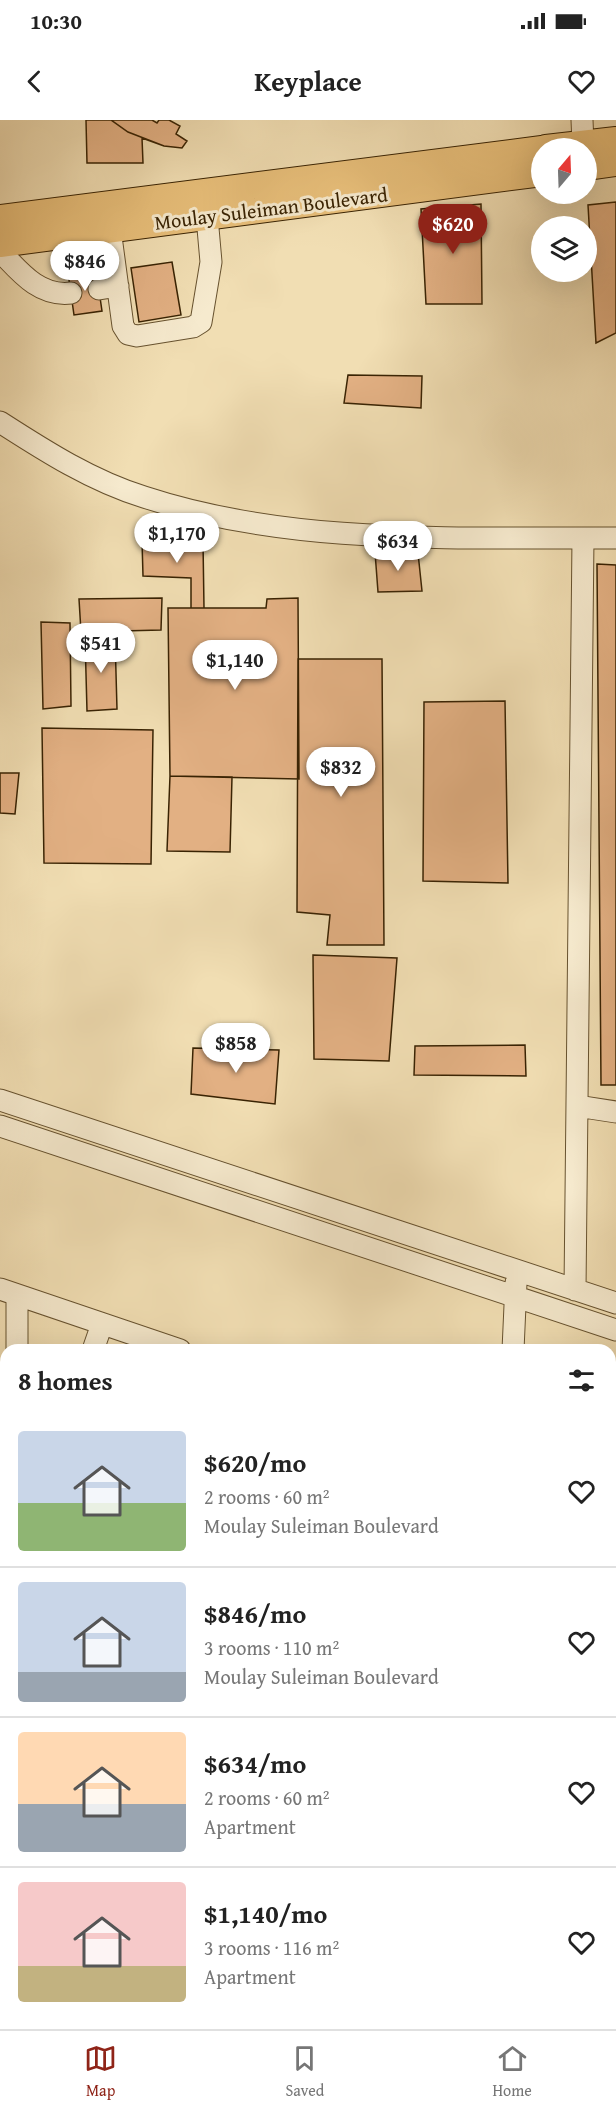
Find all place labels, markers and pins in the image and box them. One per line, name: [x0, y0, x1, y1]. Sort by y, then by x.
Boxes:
pin: $620: [417, 204, 489, 255]
pin: $846: [49, 241, 121, 292]
pin: $1,170: [128, 513, 226, 564]
pin: $634: [362, 521, 434, 572]
pin: $541: [65, 623, 137, 674]
pin: $1,140: [186, 640, 284, 691]
pin: $832: [305, 747, 377, 798]
pin: $858: [200, 1023, 272, 1074]

